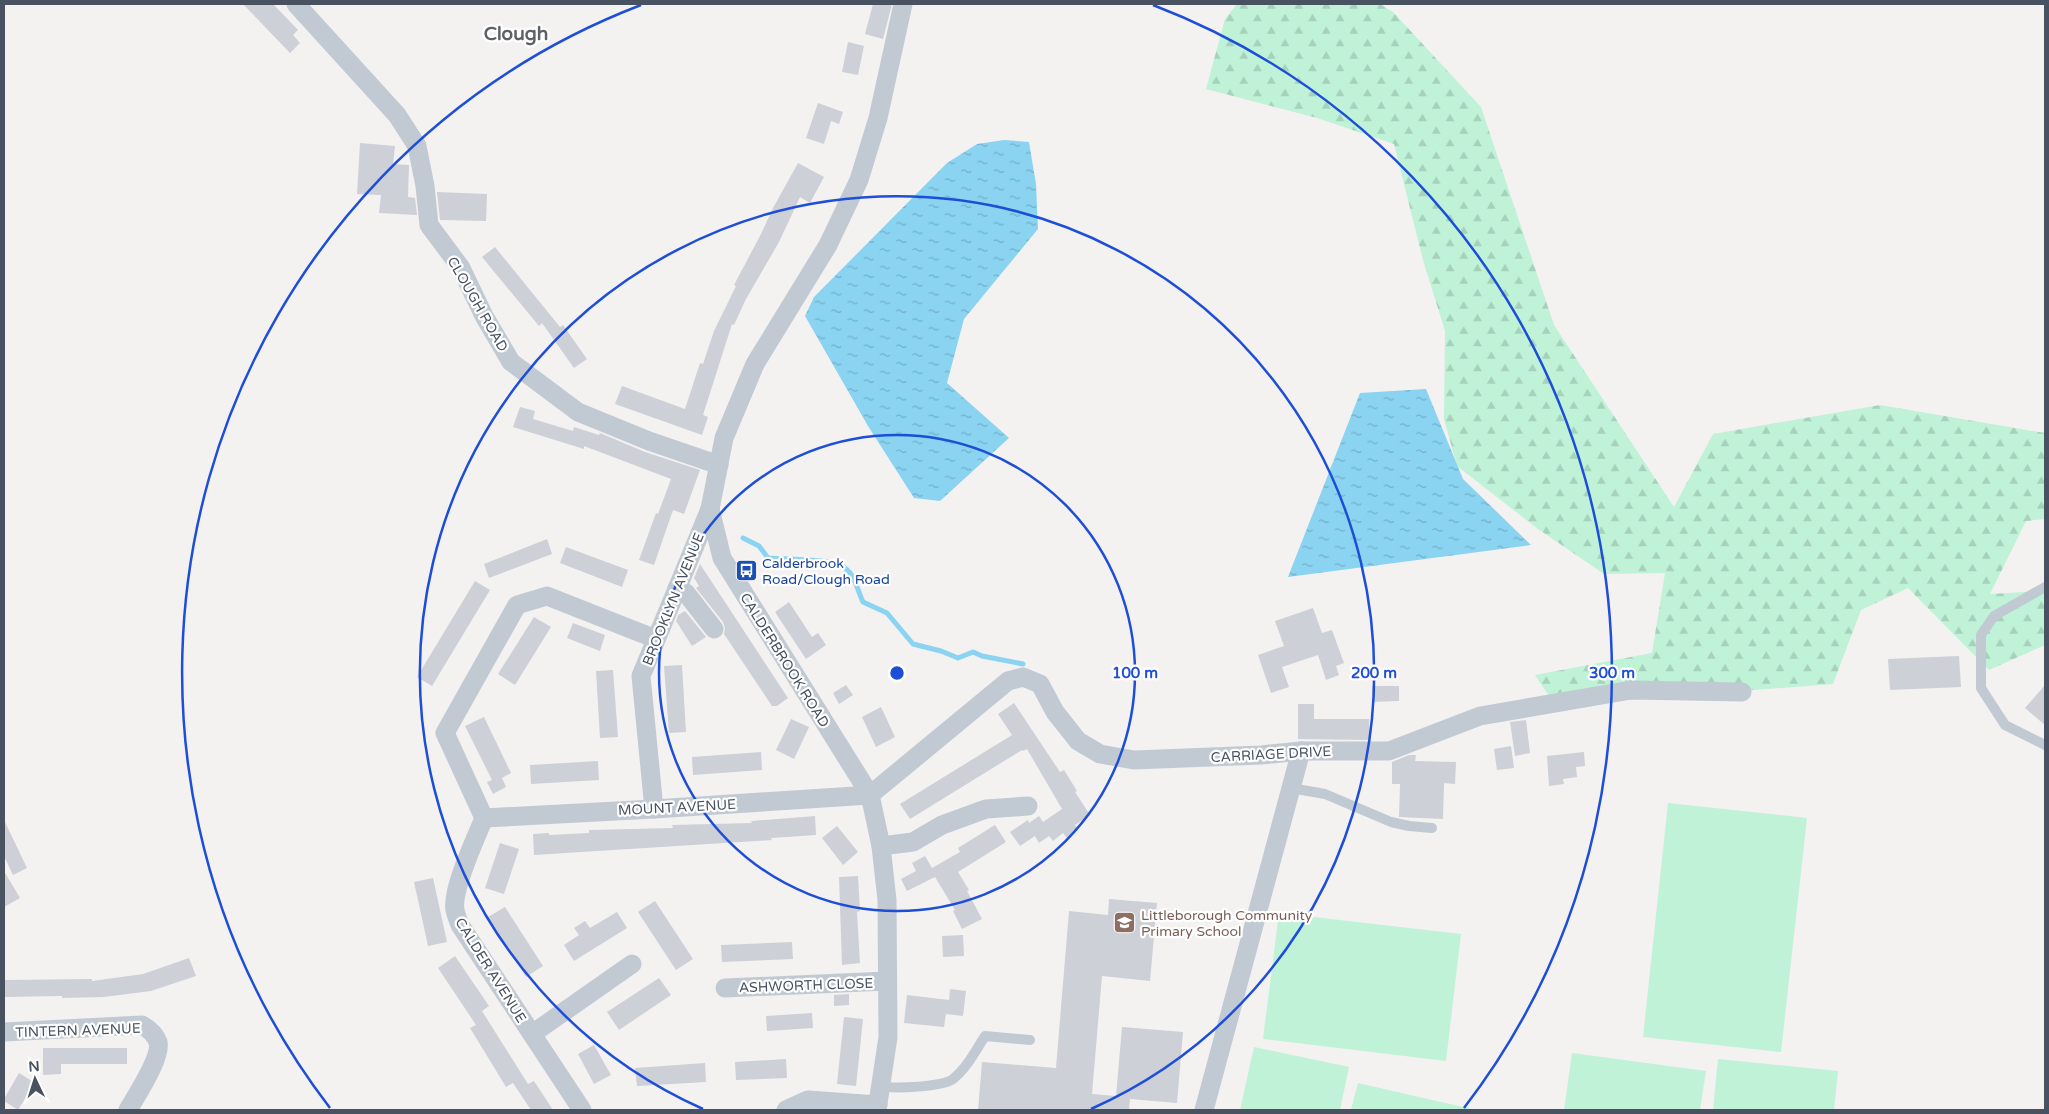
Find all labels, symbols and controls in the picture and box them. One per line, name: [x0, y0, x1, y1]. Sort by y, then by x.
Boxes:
district label: Clough: [484, 23, 548, 46]
street label: CLOUGH ROAD: [444, 254, 512, 355]
street label: BROOKLYN AVENUE: [639, 530, 708, 668]
place label: Calderbrook Road/Clough Road: [762, 555, 890, 588]
bus stop icon: Calderbrook Road/Clough Road: [734, 559, 758, 583]
street label: CALDERBROOK ROAD: [736, 590, 833, 731]
centre of rings: [888, 664, 906, 682]
text: 100 m: [1112, 664, 1158, 682]
text: 200 m: [1351, 664, 1397, 682]
text: 300 m: [1589, 664, 1635, 682]
street label: CARRIAGE DRIVE: [1210, 743, 1332, 766]
street label: MOUNT AVENUE: [618, 796, 737, 819]
place label: Littleborough Community Primary School: [1141, 907, 1313, 940]
school or university icon: Littleborough Community Primary School: [1113, 911, 1137, 935]
street label: CALDER AVENUE: [451, 915, 530, 1026]
street label: ASHWORTH CLOSE: [738, 975, 874, 996]
street label: TINTERN AVENUE: [15, 1020, 141, 1041]
north arrow: [10, 1054, 60, 1104]
text: N: [28, 1058, 40, 1075]

